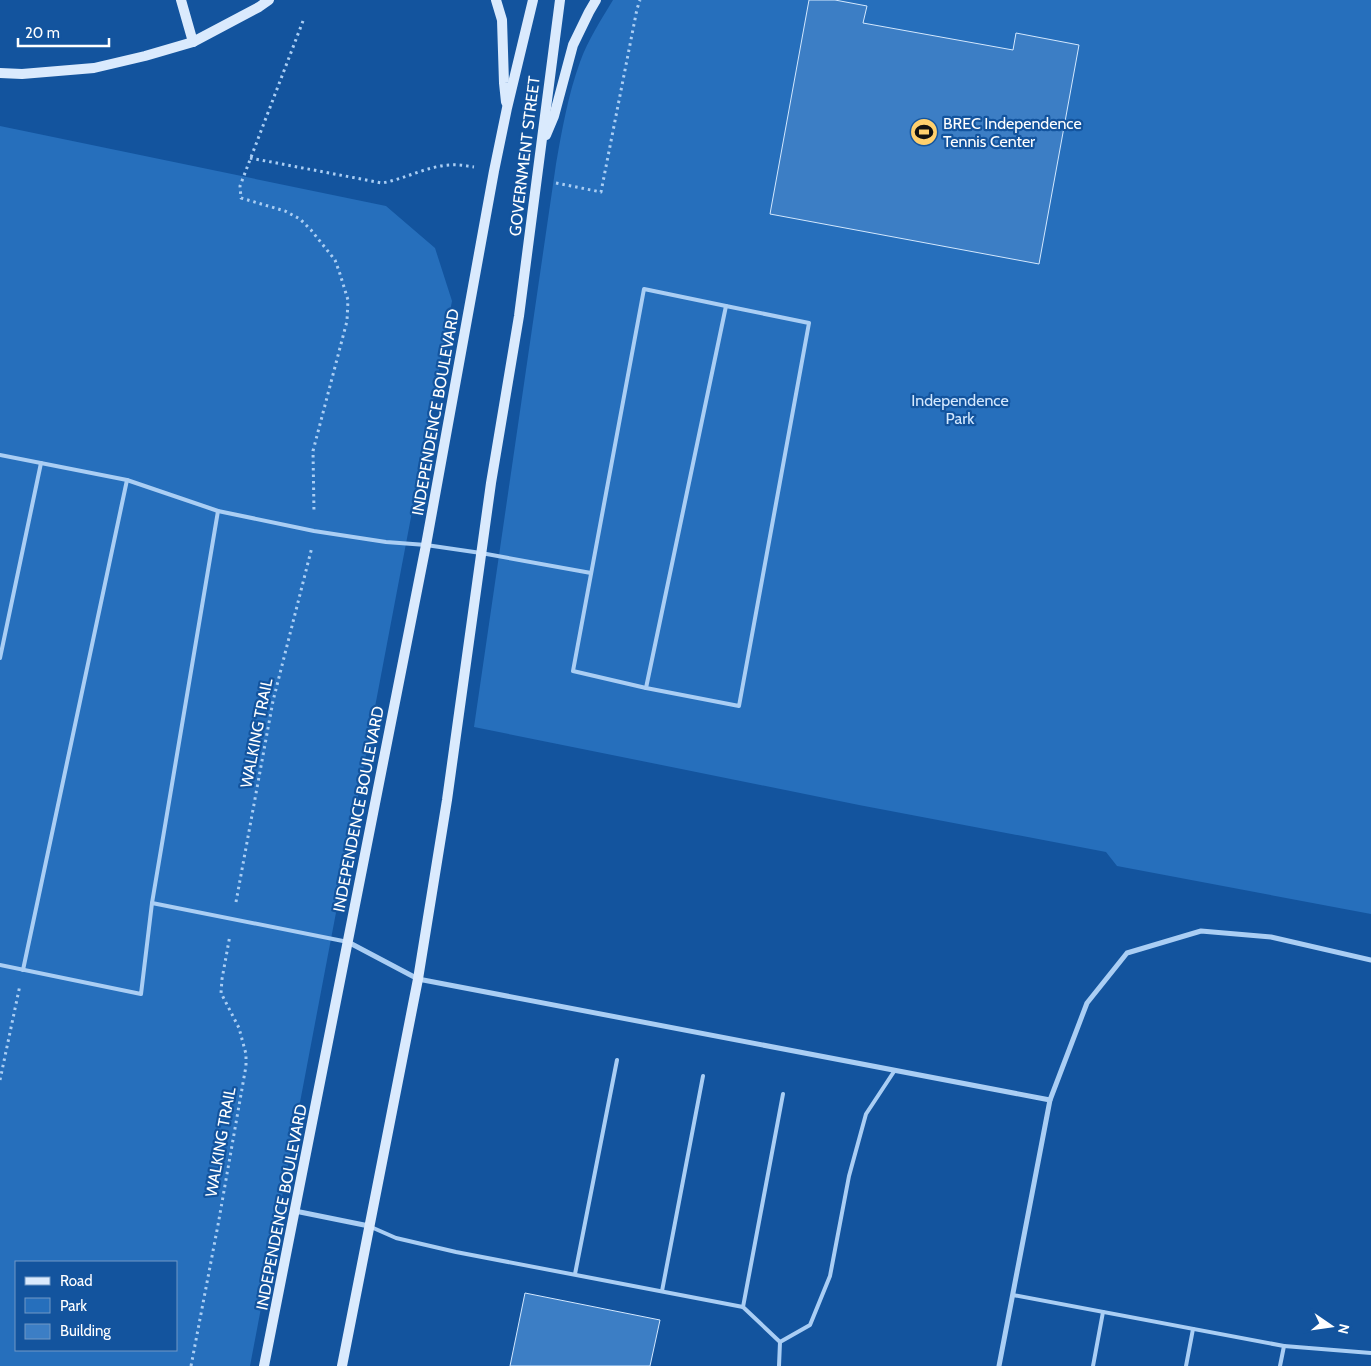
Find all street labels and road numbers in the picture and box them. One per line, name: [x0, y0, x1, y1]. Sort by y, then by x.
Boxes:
street label: GOVERNMENT STREET: [505, 74, 544, 237]
street label: INDEPENDENCE BOULEVARD: [408, 307, 463, 517]
street label: WALKING TRAIL: [237, 677, 276, 790]
street label: INDEPENDENCE BOULEVARD: [329, 704, 388, 914]
street label: WALKING TRAIL: [201, 1086, 240, 1199]
street label: INDEPENDENCE BOULEVARD: [252, 1102, 311, 1312]

